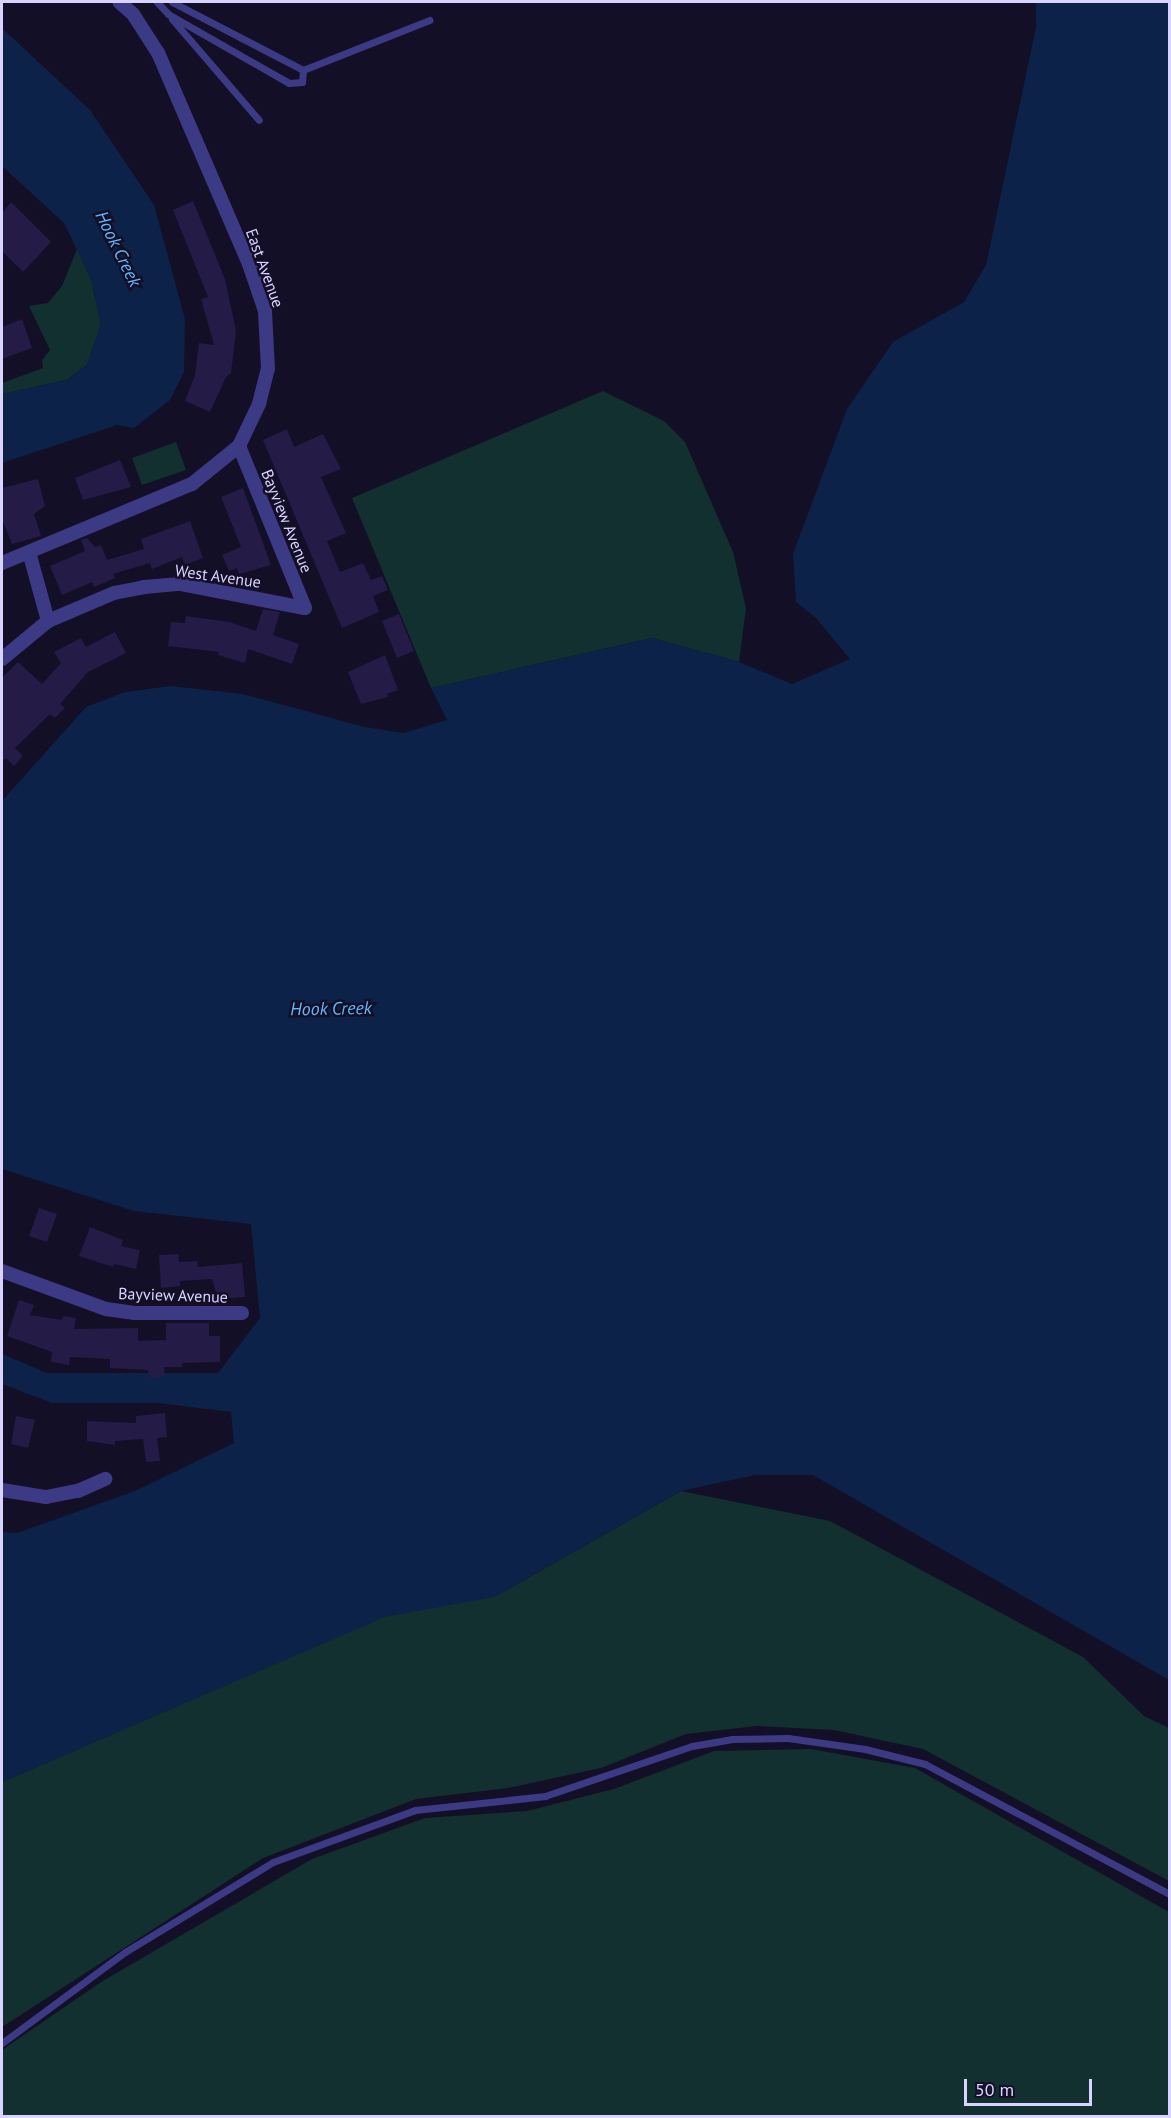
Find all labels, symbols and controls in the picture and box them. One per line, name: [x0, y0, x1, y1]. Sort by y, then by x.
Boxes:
water label: Hook Creek: [90, 207, 146, 291]
street label: East Avenue: [242, 226, 288, 310]
street label: Bayview Avenue: [257, 466, 317, 576]
street label: West Avenue: [174, 560, 262, 592]
water label: Hook Creek: [290, 997, 372, 1021]
street label: Bayview Avenue: [117, 1283, 229, 1307]
scale bar: [967, 2067, 1094, 2105]
text: 50 m: [975, 2078, 1014, 2101]

